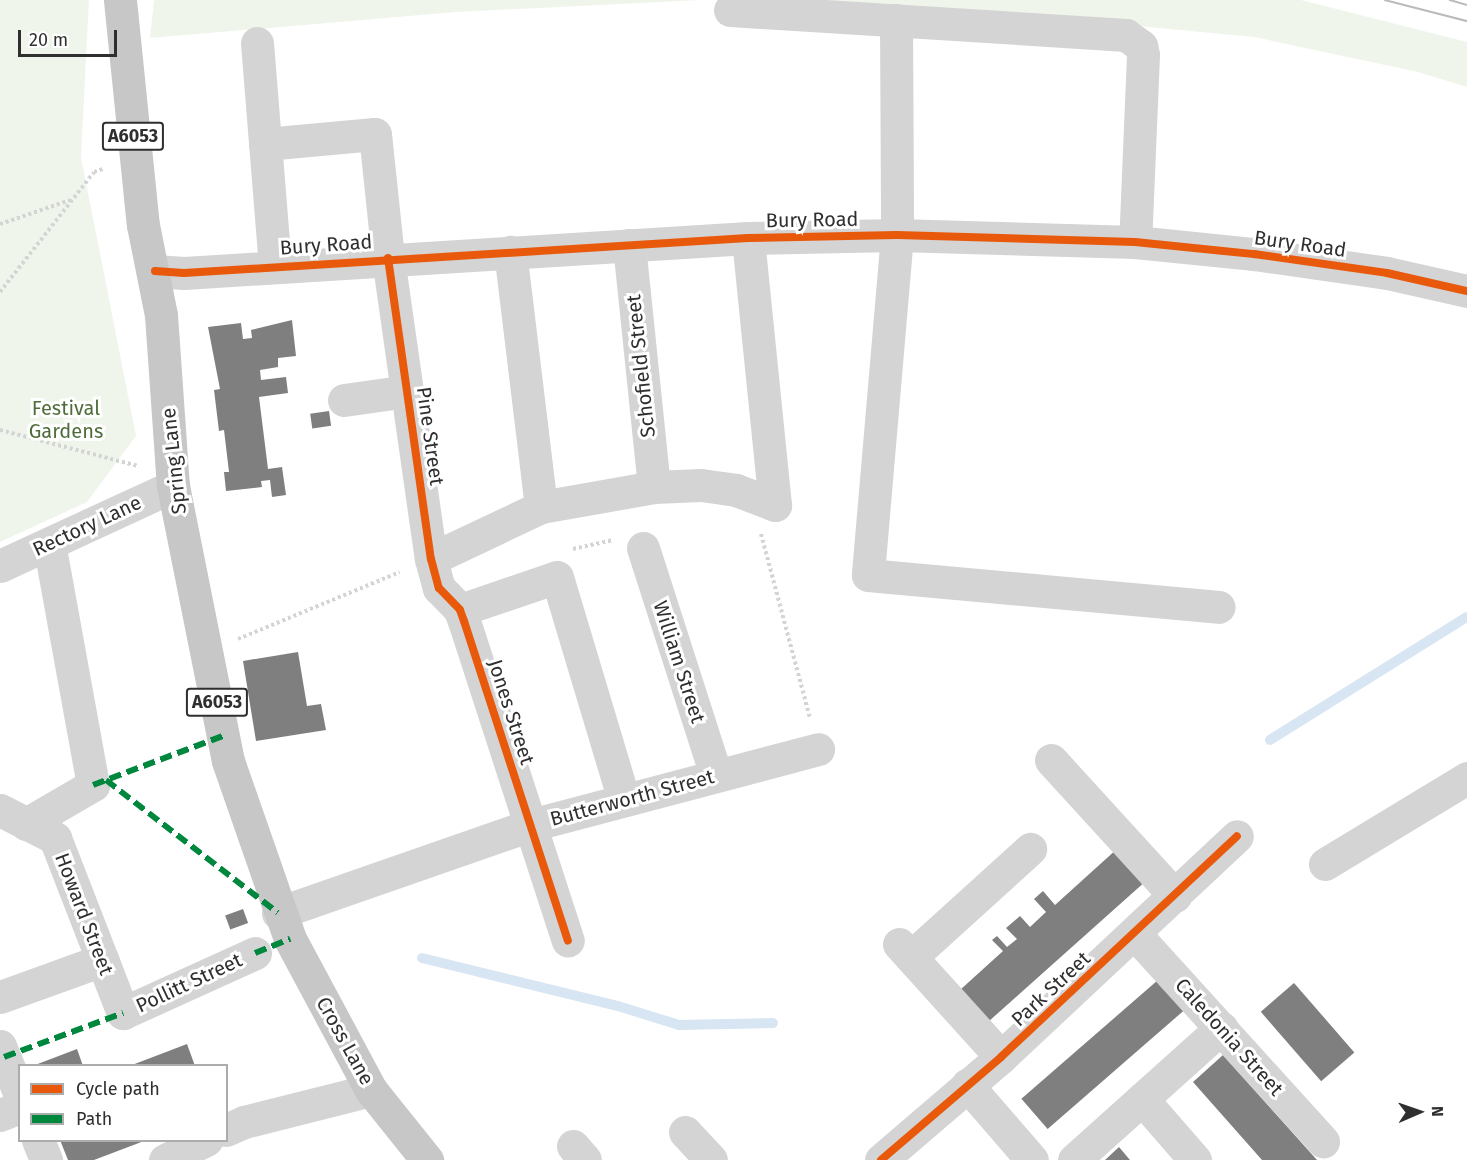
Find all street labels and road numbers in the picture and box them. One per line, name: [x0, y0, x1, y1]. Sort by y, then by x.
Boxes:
road number: A6053: [102, 121, 164, 151]
street label: Bury Road: [765, 207, 859, 233]
street label: Bury Road: [1252, 226, 1348, 262]
street label: Bury Road: [279, 230, 373, 260]
street label: Schofield Street: [622, 293, 660, 439]
street label: Pine Street: [411, 385, 449, 487]
street label: Spring Lane: [156, 407, 192, 515]
street label: Rectory Lane: [29, 490, 145, 562]
street label: William Street: [648, 598, 710, 726]
street label: Jones Street: [483, 656, 539, 768]
road number: A6053: [186, 687, 248, 717]
street label: Butterworth Street: [547, 765, 717, 831]
street label: Howard Street: [50, 850, 118, 978]
street label: Park Street: [1007, 946, 1095, 1032]
street label: Pollitt Street: [132, 948, 246, 1018]
street label: Caledonia Street: [1170, 973, 1288, 1101]
street label: Cross Lane: [311, 993, 379, 1089]

